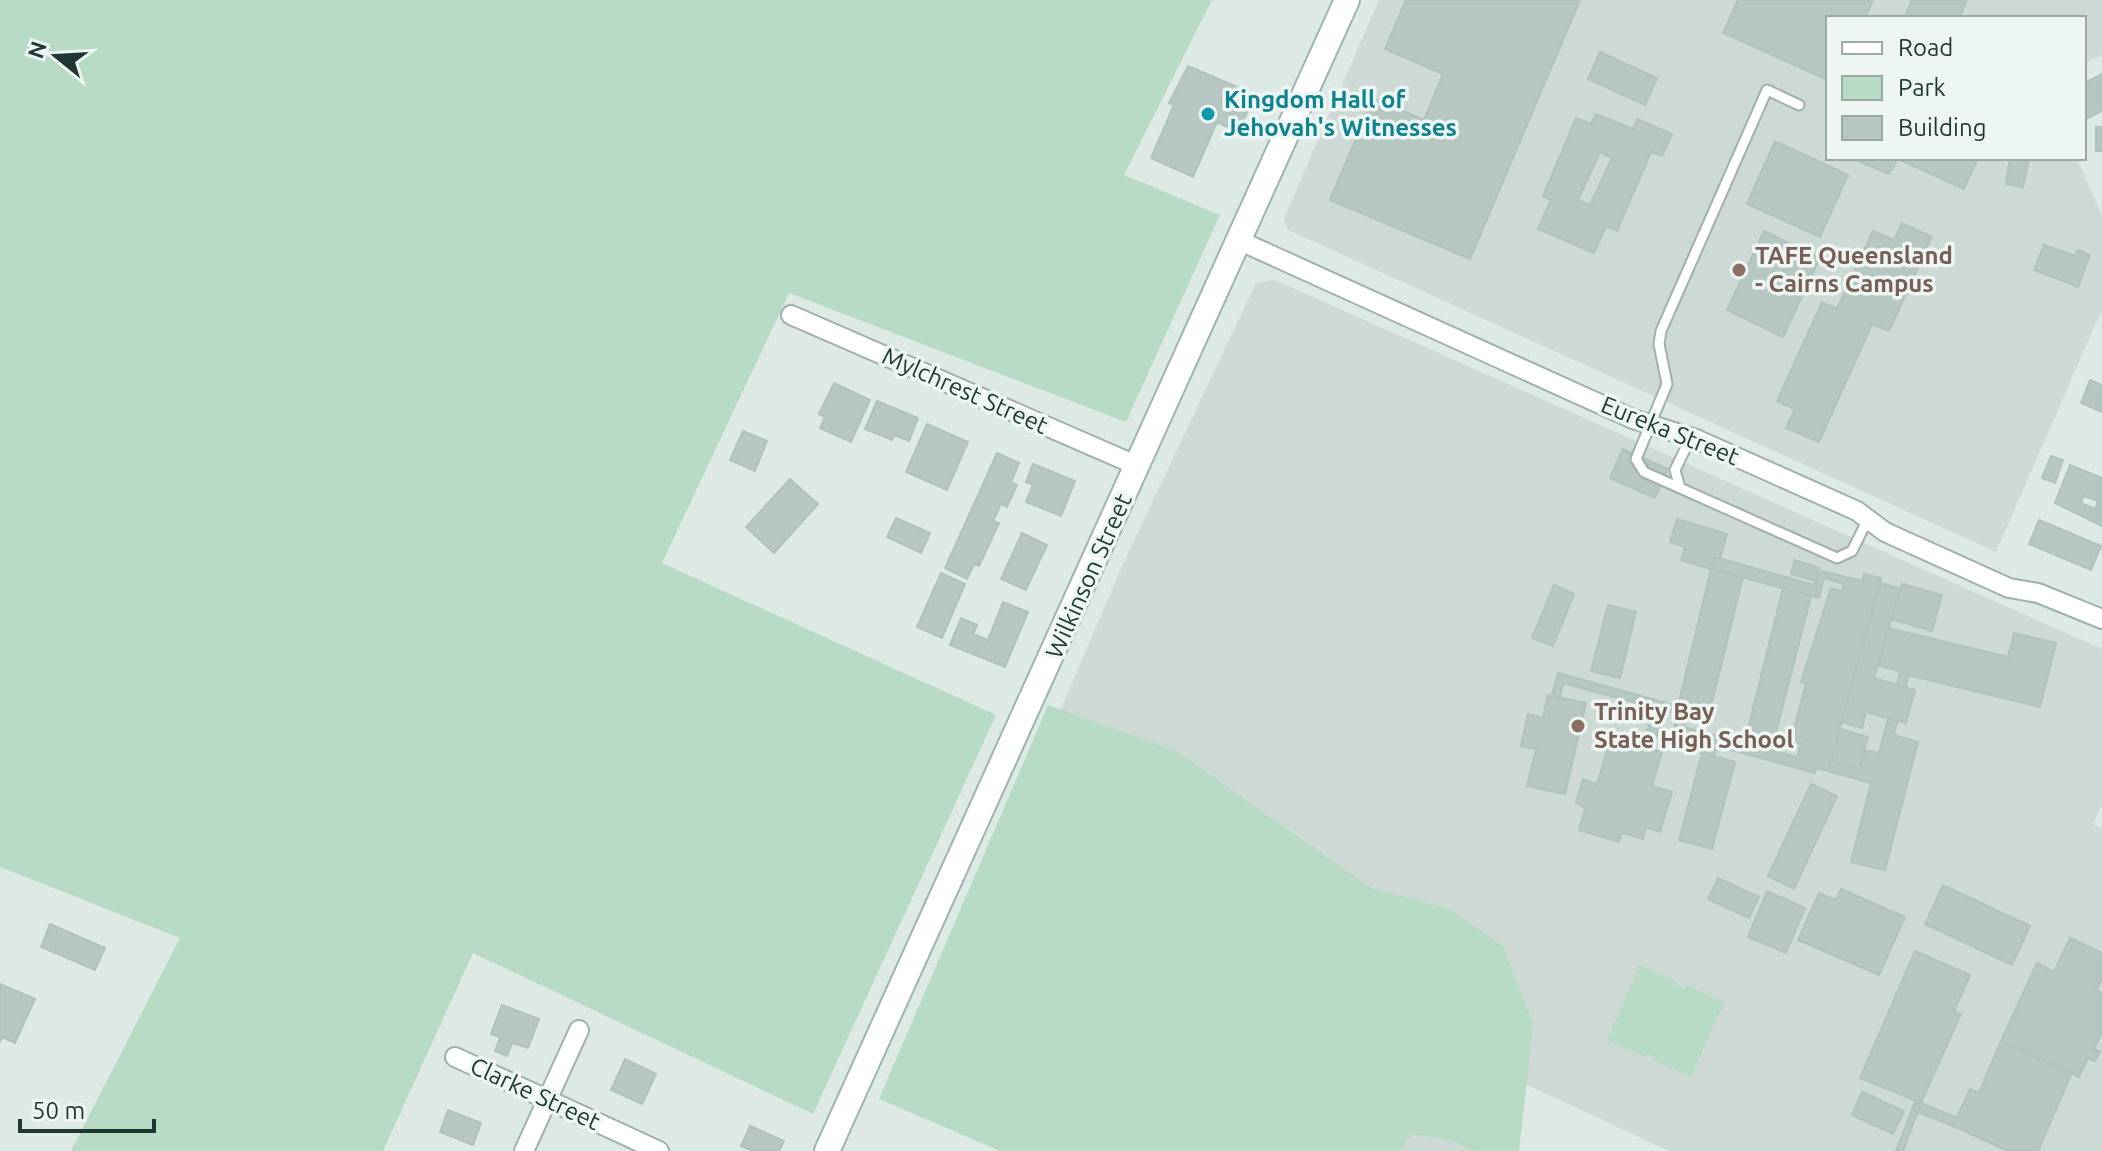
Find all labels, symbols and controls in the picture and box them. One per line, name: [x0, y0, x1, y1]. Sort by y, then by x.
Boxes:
north arrow: [16, 16, 96, 96]
legend: [1826, 16, 2086, 160]
text: Road: [1898, 34, 1953, 61]
text: N: [22, 38, 51, 61]
text: Park: [1898, 74, 1946, 101]
place label: Kingdom Hall of Jehovah's Witnesses: [1224, 86, 1457, 141]
marker: Kingdom Hall of Jehovah's Witnesses: [1199, 105, 1217, 123]
text: Building: [1898, 114, 1986, 141]
place label: TAFE Queensland - Cairns Campus: [1755, 242, 1953, 297]
marker: TAFE Queensland - Cairns Campus: [1730, 261, 1748, 279]
street label: Mylchrest Street: [878, 342, 1053, 439]
street label: Eureka Street: [1597, 391, 1744, 471]
street label: Wilkinson Street: [1040, 489, 1137, 662]
place label: Trinity Bay State High School: [1594, 698, 1794, 753]
marker: Trinity Bay State High School: [1569, 717, 1587, 735]
street label: Clarke Street: [466, 1052, 605, 1136]
scale bar: [20, 1083, 154, 1133]
text: 50 m: [32, 1097, 85, 1124]

